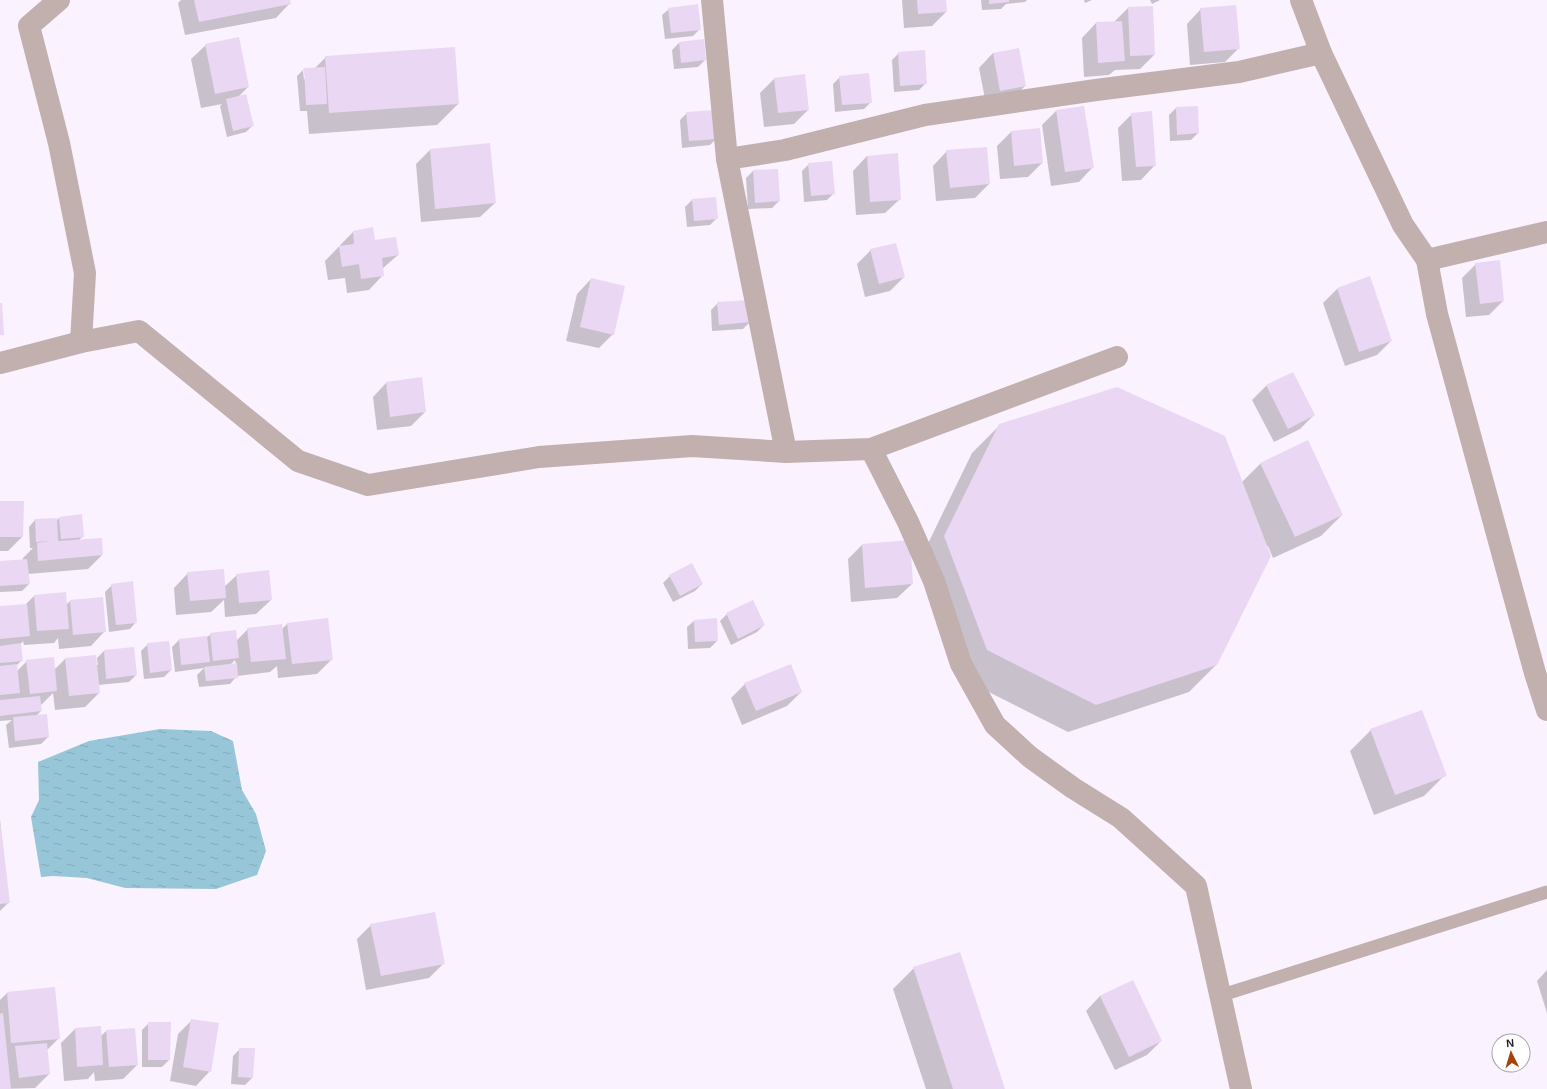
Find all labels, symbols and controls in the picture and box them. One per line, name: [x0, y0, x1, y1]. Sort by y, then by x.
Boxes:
north arrow: [1491, 1033, 1531, 1073]
text: N: [1506, 1037, 1515, 1049]

